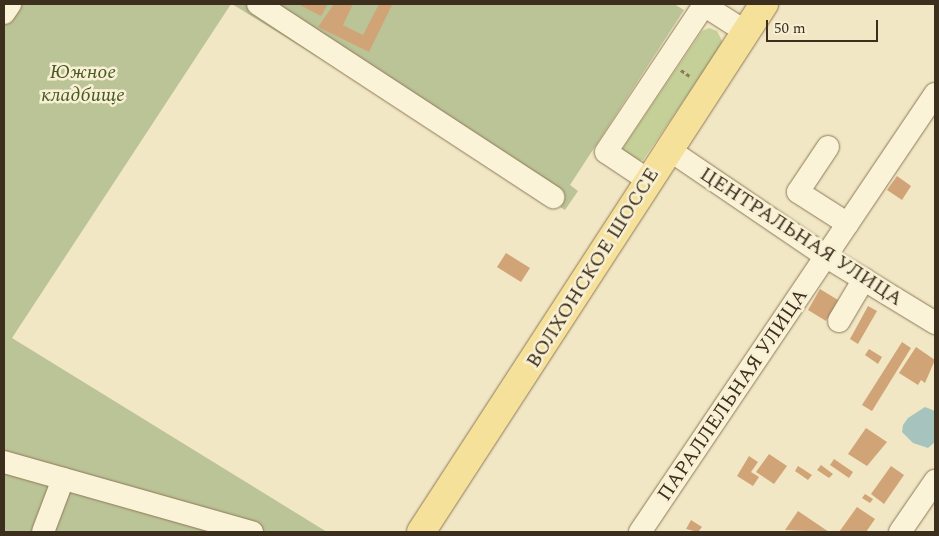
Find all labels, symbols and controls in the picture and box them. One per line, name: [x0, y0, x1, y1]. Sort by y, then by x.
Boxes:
scale bar: [769, 10, 882, 42]
text: 50 m: [774, 17, 806, 40]
park label: Южное кладбище: [41, 60, 125, 107]
street label: ЦЕНТРАЛЬНАЯ УЛИЦА: [695, 162, 907, 312]
street label: ВОЛХОНСКОЕ ШОССЕ: [522, 164, 664, 372]
street label: ПАРАЛЛЕЛЬНАЯ УЛИЦА: [653, 284, 813, 506]

